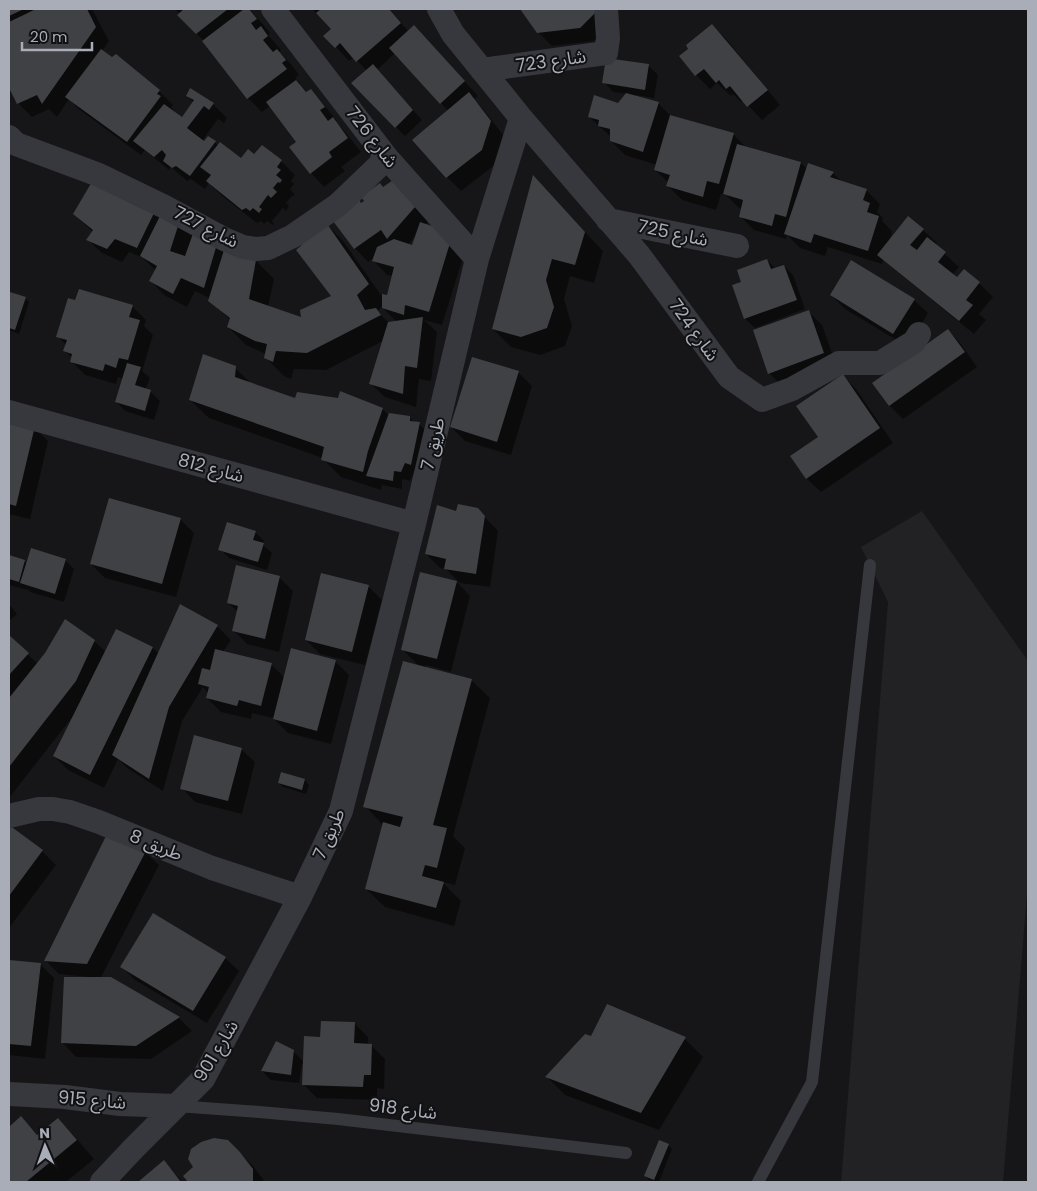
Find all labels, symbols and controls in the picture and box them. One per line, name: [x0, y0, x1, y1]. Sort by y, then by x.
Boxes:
scale bar: [22, 20, 92, 52]
text: 20 m: [30, 26, 68, 47]
street label: شارع 723: [514, 43, 588, 80]
street label: شارع 726: [339, 101, 404, 174]
street label: شارع 727: [169, 200, 243, 255]
street label: شارع 725: [635, 213, 711, 254]
street label: شارع 724: [662, 293, 725, 367]
street label: 7 طريق: [414, 415, 451, 473]
street label: شارع 812: [175, 447, 247, 490]
street label: 7 طريق: [306, 804, 351, 863]
street label: طريق 8: [126, 823, 186, 866]
street label: شارع 901: [187, 1015, 246, 1087]
street label: شارع 915: [57, 1084, 127, 1117]
street label: شارع 918: [367, 1092, 439, 1127]
north arrow: [20, 1121, 70, 1171]
text: N: [39, 1123, 50, 1143]

